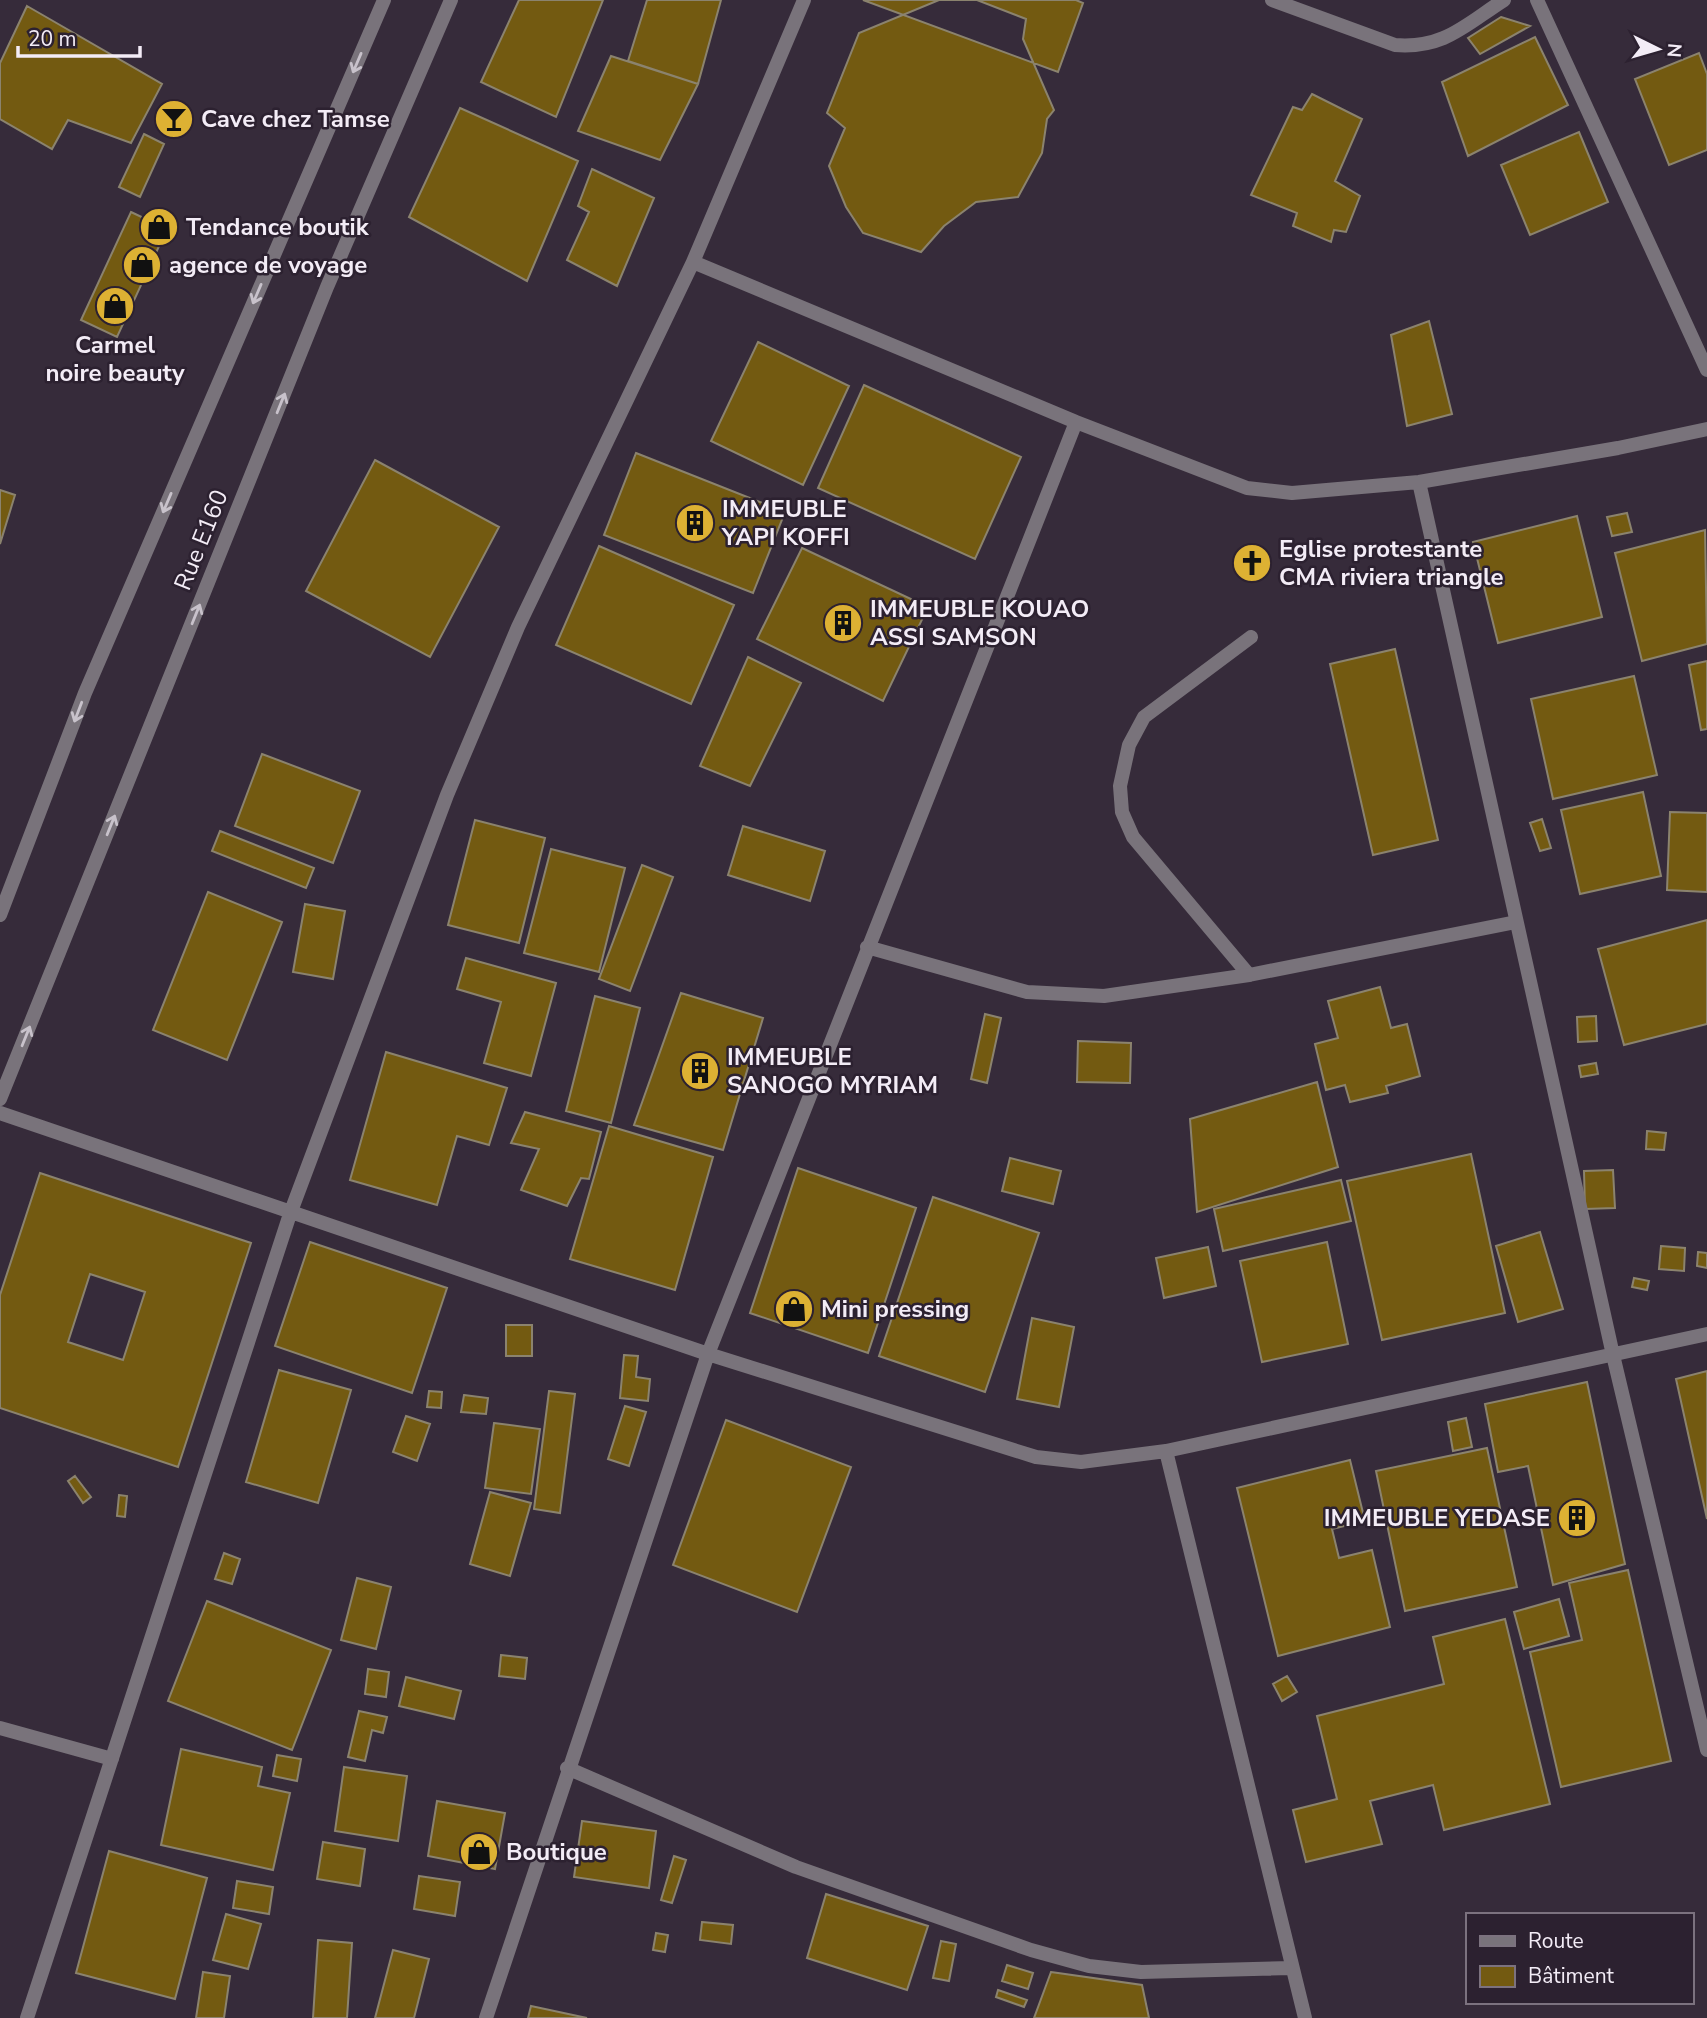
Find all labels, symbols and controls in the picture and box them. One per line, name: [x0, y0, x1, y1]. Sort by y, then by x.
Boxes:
scale bar: [18, 14, 140, 58]
north arrow: [1623, 14, 1693, 84]
text: 20 m: [28, 25, 77, 53]
text: N: [1660, 42, 1688, 59]
one-way arrow: [350, 51, 363, 73]
bar icon: Cave chez Tamse: [153, 98, 195, 140]
place label: Cave chez Tamse: [201, 103, 390, 135]
shop icon: Tendance boutik: [138, 206, 180, 248]
place label: Tendance boutik: [186, 211, 370, 243]
shop icon: agence de voyage: [121, 244, 163, 286]
place label: agence de voyage: [169, 249, 367, 281]
one-way arrow: [250, 283, 263, 304]
shop icon: Carmel noire beauty: [94, 285, 136, 327]
place label: Carmel noire beauty: [45, 329, 185, 389]
one-way arrow: [275, 392, 288, 414]
street label: Rue E160: [166, 485, 236, 595]
one-way arrow: [160, 492, 173, 513]
place label: IMMEUBLE YAPI KOFFI: [721, 493, 850, 553]
building icon: IMMEUBLE YAPI KOFFI: [674, 502, 716, 544]
place label: Eglise protestante CMA riviera triangle: [1279, 533, 1504, 593]
church icon: Eglise protestante CMA riviera triangle: [1231, 542, 1273, 584]
place label: IMMEUBLE KOUAO ASSI SAMSON: [870, 593, 1089, 653]
building icon: IMMEUBLE KOUAO ASSI SAMSON: [822, 602, 864, 644]
one-way arrow: [190, 603, 203, 625]
one-way arrow: [71, 701, 83, 723]
one-way arrow: [105, 814, 118, 836]
one-way arrow: [20, 1025, 33, 1047]
place label: IMMEUBLE SANOGO MYRIAM: [727, 1041, 938, 1101]
building icon: IMMEUBLE SANOGO MYRIAM: [679, 1050, 721, 1092]
shop icon: Mini pressing: [773, 1288, 815, 1330]
place label: Mini pressing: [821, 1293, 969, 1325]
building icon: IMMEUBLE YEDASE: [1556, 1497, 1598, 1539]
place label: IMMEUBLE YEDASE: [1324, 1502, 1550, 1534]
shop icon: Boutique: [458, 1831, 500, 1873]
place label: Boutique: [506, 1836, 607, 1868]
legend: [1466, 1913, 1693, 2004]
text: Route: [1528, 1927, 1584, 1955]
text: Bâtiment: [1528, 1962, 1615, 1990]

